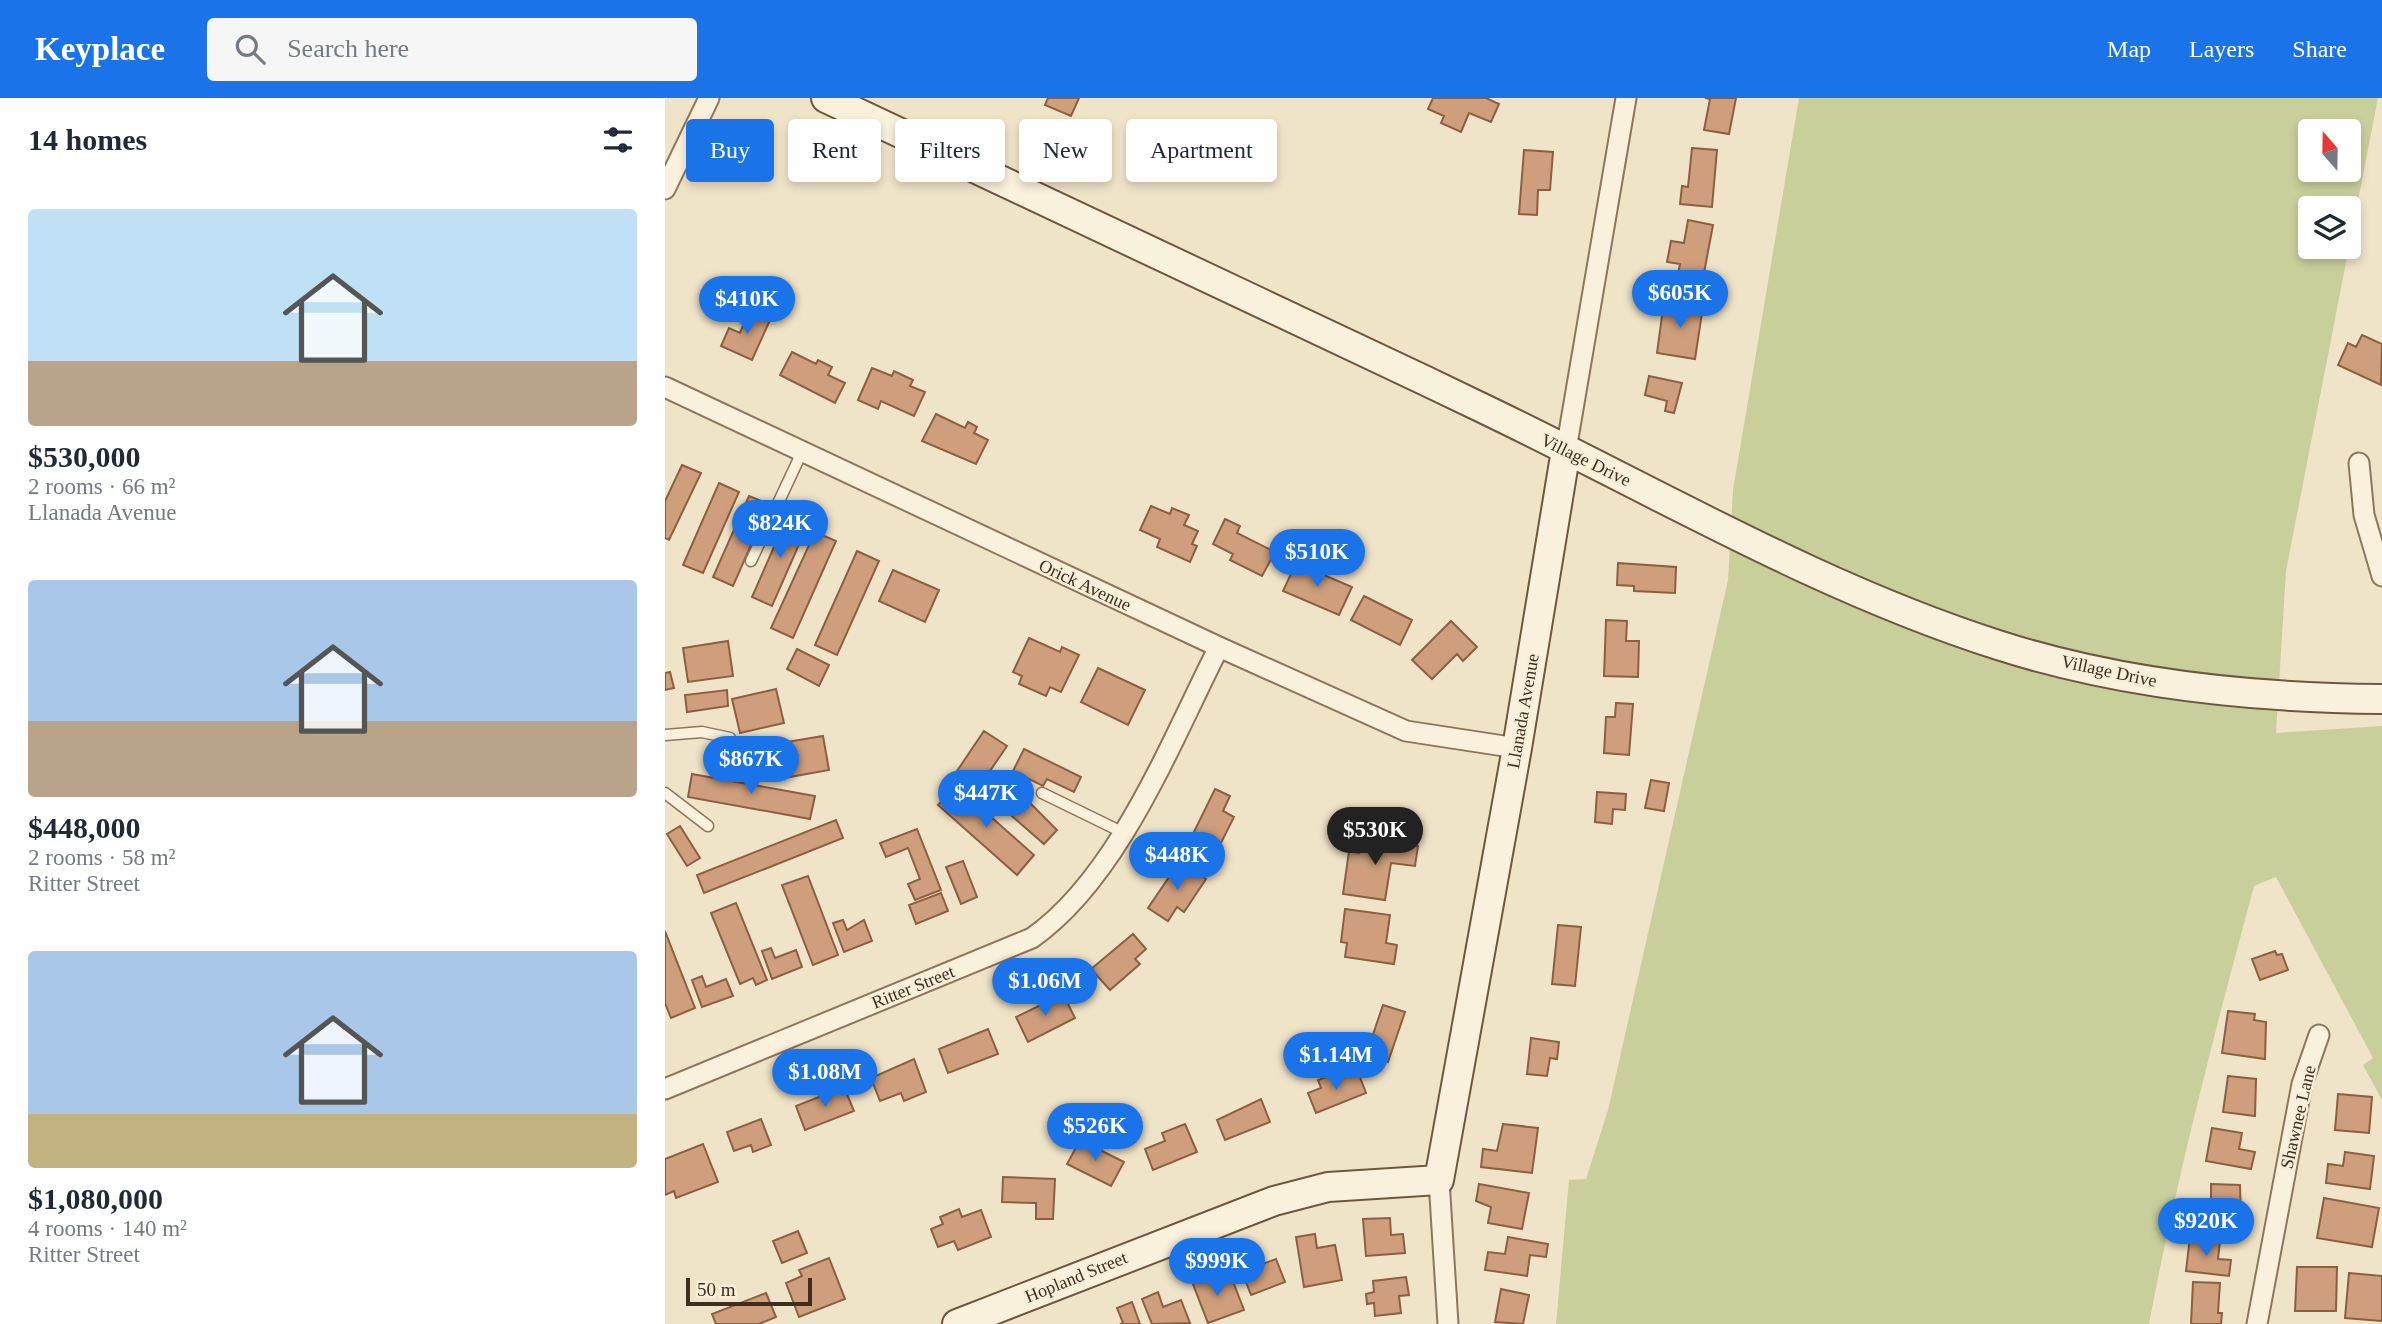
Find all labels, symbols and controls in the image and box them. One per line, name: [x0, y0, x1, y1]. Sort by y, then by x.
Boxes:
search box: [207, 18, 697, 81]
icon: search: [231, 30, 269, 68]
text: Keyplace: [35, 31, 165, 67]
text: Search here: [287, 34, 409, 63]
text: Map: [2107, 36, 2151, 62]
text: Layers: [2189, 36, 2254, 62]
text: Share: [2292, 36, 2347, 62]
chip: Buy: [686, 119, 774, 182]
chip: Rent: [788, 119, 881, 182]
chip: Filters: [895, 119, 1005, 182]
chip: New: [1019, 119, 1112, 182]
chip: Apartment: [1126, 119, 1277, 182]
north arrow: [2298, 119, 2361, 182]
map controls: [2298, 119, 2361, 259]
icon: filters: [599, 121, 637, 159]
text: 14 homes: [28, 123, 147, 156]
button: layers: [2298, 196, 2361, 259]
icon: home: [270, 255, 396, 381]
pin: $605K: [1631, 271, 1729, 330]
pin: $410K: [698, 276, 796, 336]
text: $605K: [1648, 280, 1712, 305]
text: $410K: [715, 286, 779, 311]
street label: Village Drive: [1538, 430, 1634, 490]
text: $530,000: [28, 440, 141, 473]
text: 2 rooms · 66 m²: [28, 474, 175, 499]
text: Llanada Avenue: [28, 500, 176, 525]
pin: $824K: [731, 500, 829, 560]
text: $824K: [748, 510, 812, 535]
pin: $510K: [1268, 530, 1366, 589]
text: $510K: [1285, 539, 1349, 564]
street label: Orick Avenue: [1036, 555, 1134, 615]
icon: home: [270, 626, 396, 752]
street label: Village Drive: [2059, 651, 2159, 691]
street label: Llanada Avenue: [1503, 652, 1543, 770]
pin: $867K: [702, 736, 800, 796]
text: $867K: [719, 746, 783, 771]
pin: $447K: [937, 770, 1035, 830]
text: $447K: [954, 780, 1018, 805]
pin: $530K: [1326, 808, 1424, 867]
text: $448,000: [28, 811, 141, 844]
text: $530K: [1343, 817, 1407, 842]
pin: $448K: [1128, 832, 1226, 892]
text: $448K: [1145, 842, 1209, 867]
text: 2 rooms · 58 m²: [28, 845, 175, 870]
text: Ritter Street: [28, 871, 140, 896]
pin: $1.06M: [988, 958, 1102, 1018]
street label: Ritter Street: [869, 961, 957, 1013]
text: $1.06M: [1008, 968, 1082, 993]
icon: home: [270, 997, 396, 1123]
pin: $1.14M: [1279, 1032, 1393, 1092]
text: $1.14M: [1299, 1042, 1373, 1067]
pin: $1.08M: [768, 1049, 882, 1109]
text: $1.08M: [788, 1059, 862, 1084]
street label: Shawnee Lane: [2276, 1063, 2320, 1171]
pin: $526K: [1046, 1104, 1144, 1163]
text: $526K: [1063, 1113, 1127, 1138]
text: $1,080,000: [28, 1182, 163, 1215]
pin: $920K: [2157, 1198, 2255, 1258]
text: $920K: [2174, 1208, 2238, 1233]
text: 4 rooms · 140 m²: [28, 1216, 187, 1241]
pin: $999K: [1168, 1238, 1266, 1298]
text: Ritter Street: [28, 1242, 140, 1267]
street label: Hopland Street: [1022, 1247, 1130, 1307]
text: $999K: [1185, 1248, 1249, 1273]
scale bar: [686, 1275, 812, 1307]
text: 50 m: [697, 1279, 736, 1300]

